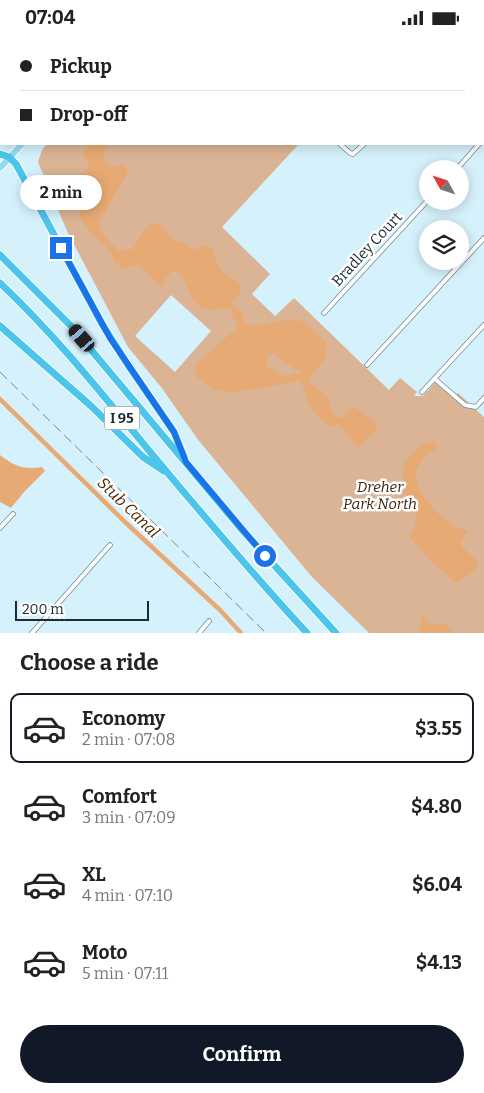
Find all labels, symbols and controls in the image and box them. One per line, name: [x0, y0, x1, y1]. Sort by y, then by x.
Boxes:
text: 07:04: [25, 6, 75, 29]
text: Pickup: [50, 55, 112, 78]
text: Drop-off: [50, 103, 128, 126]
north arrow: [419, 160, 469, 210]
map controls: [419, 160, 469, 270]
callout: 2 min: [20, 175, 102, 211]
text: 2 min: [40, 183, 82, 202]
street label: Bradley Court: [328, 208, 406, 290]
button: layers: [419, 220, 469, 270]
route end: [50, 237, 72, 259]
car: [66, 322, 97, 354]
road number: I 95: [104, 407, 140, 429]
water label: Stub Canal: [94, 473, 164, 542]
park label: Dreher Park North: [343, 478, 417, 513]
route start: [254, 545, 276, 567]
scale bar: [15, 598, 149, 621]
text: 200 m: [22, 601, 64, 618]
text: Choose a ride: [20, 649, 159, 676]
icon: car: [22, 706, 67, 751]
text: Economy: [82, 707, 165, 730]
text: $3.55: [415, 717, 462, 740]
text: 2 min · 07:08: [82, 730, 175, 749]
icon: car: [22, 784, 67, 829]
text: Comfort: [82, 785, 157, 808]
text: $4.80: [411, 795, 462, 818]
text: 3 min · 07:09: [82, 808, 176, 827]
icon: car: [22, 862, 67, 907]
text: XL: [82, 863, 106, 886]
text: $6.04: [412, 873, 462, 896]
text: 4 min · 07:10: [82, 886, 173, 905]
icon: car: [22, 940, 67, 985]
text: Moto: [82, 941, 128, 964]
text: $4.13: [416, 951, 462, 974]
text: 5 min · 07:11: [82, 964, 168, 983]
button: Confirm: [20, 1025, 464, 1083]

